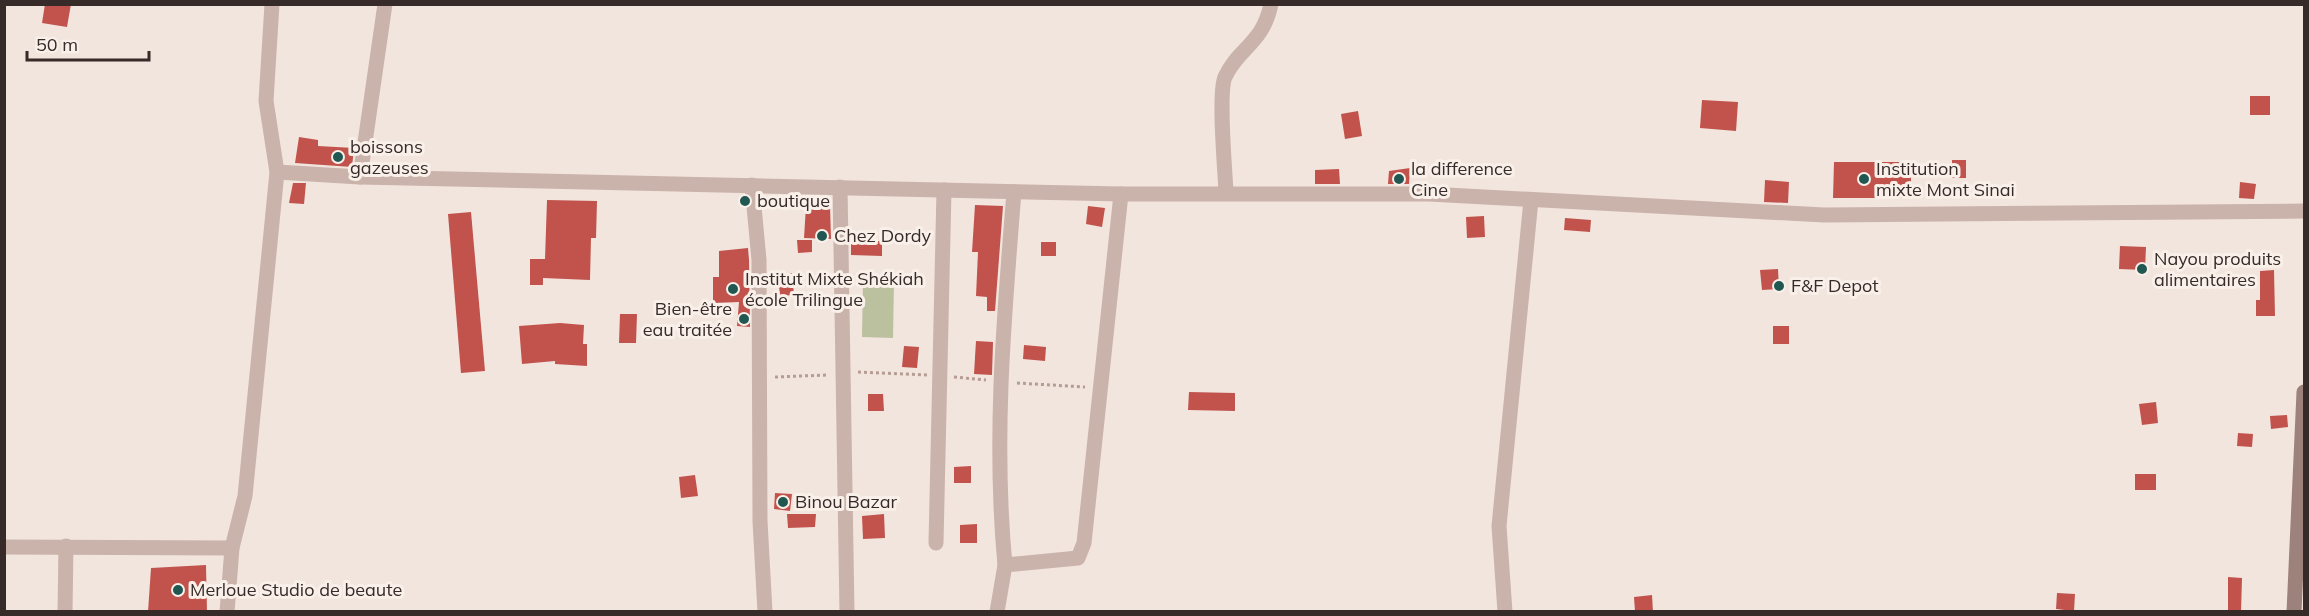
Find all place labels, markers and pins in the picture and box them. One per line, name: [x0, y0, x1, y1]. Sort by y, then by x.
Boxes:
place label: boissons gazeuses: [350, 135, 429, 179]
marker: boissons gazeuses: [331, 150, 345, 164]
place label: la difference Cine: [1411, 157, 1513, 201]
place label: Institution mixte Mont Sinai: [1876, 157, 2015, 201]
marker: la difference Cine: [1392, 172, 1406, 186]
marker: Institution mixte Mont Sinai: [1857, 172, 1871, 186]
place label: boutique: [757, 189, 830, 212]
marker: boutique: [738, 194, 752, 208]
place label: Chez Dordy: [834, 224, 932, 247]
marker: Chez Dordy: [815, 229, 829, 243]
place label: Nayou produits alimentaires: [2154, 247, 2281, 291]
marker: Nayou produits alimentaires: [2135, 262, 2149, 276]
place label: Institut Mixte Shékiah école Trilingue: [745, 267, 924, 311]
place label: F&F Depot: [1791, 274, 1879, 297]
marker: F&F Depot: [1772, 279, 1786, 293]
marker: Institut Mixte Shékiah école Trilingue: [726, 282, 740, 296]
place label: Bien-être eau traitée: [643, 297, 732, 341]
marker: Bien-être eau traitée: [737, 312, 751, 326]
place label: Binou Bazar: [795, 490, 898, 513]
marker: Binou Bazar: [776, 495, 790, 509]
place label: Merloue Studio de beaute: [190, 578, 402, 601]
marker: Merloue Studio de beaute: [171, 583, 185, 597]

